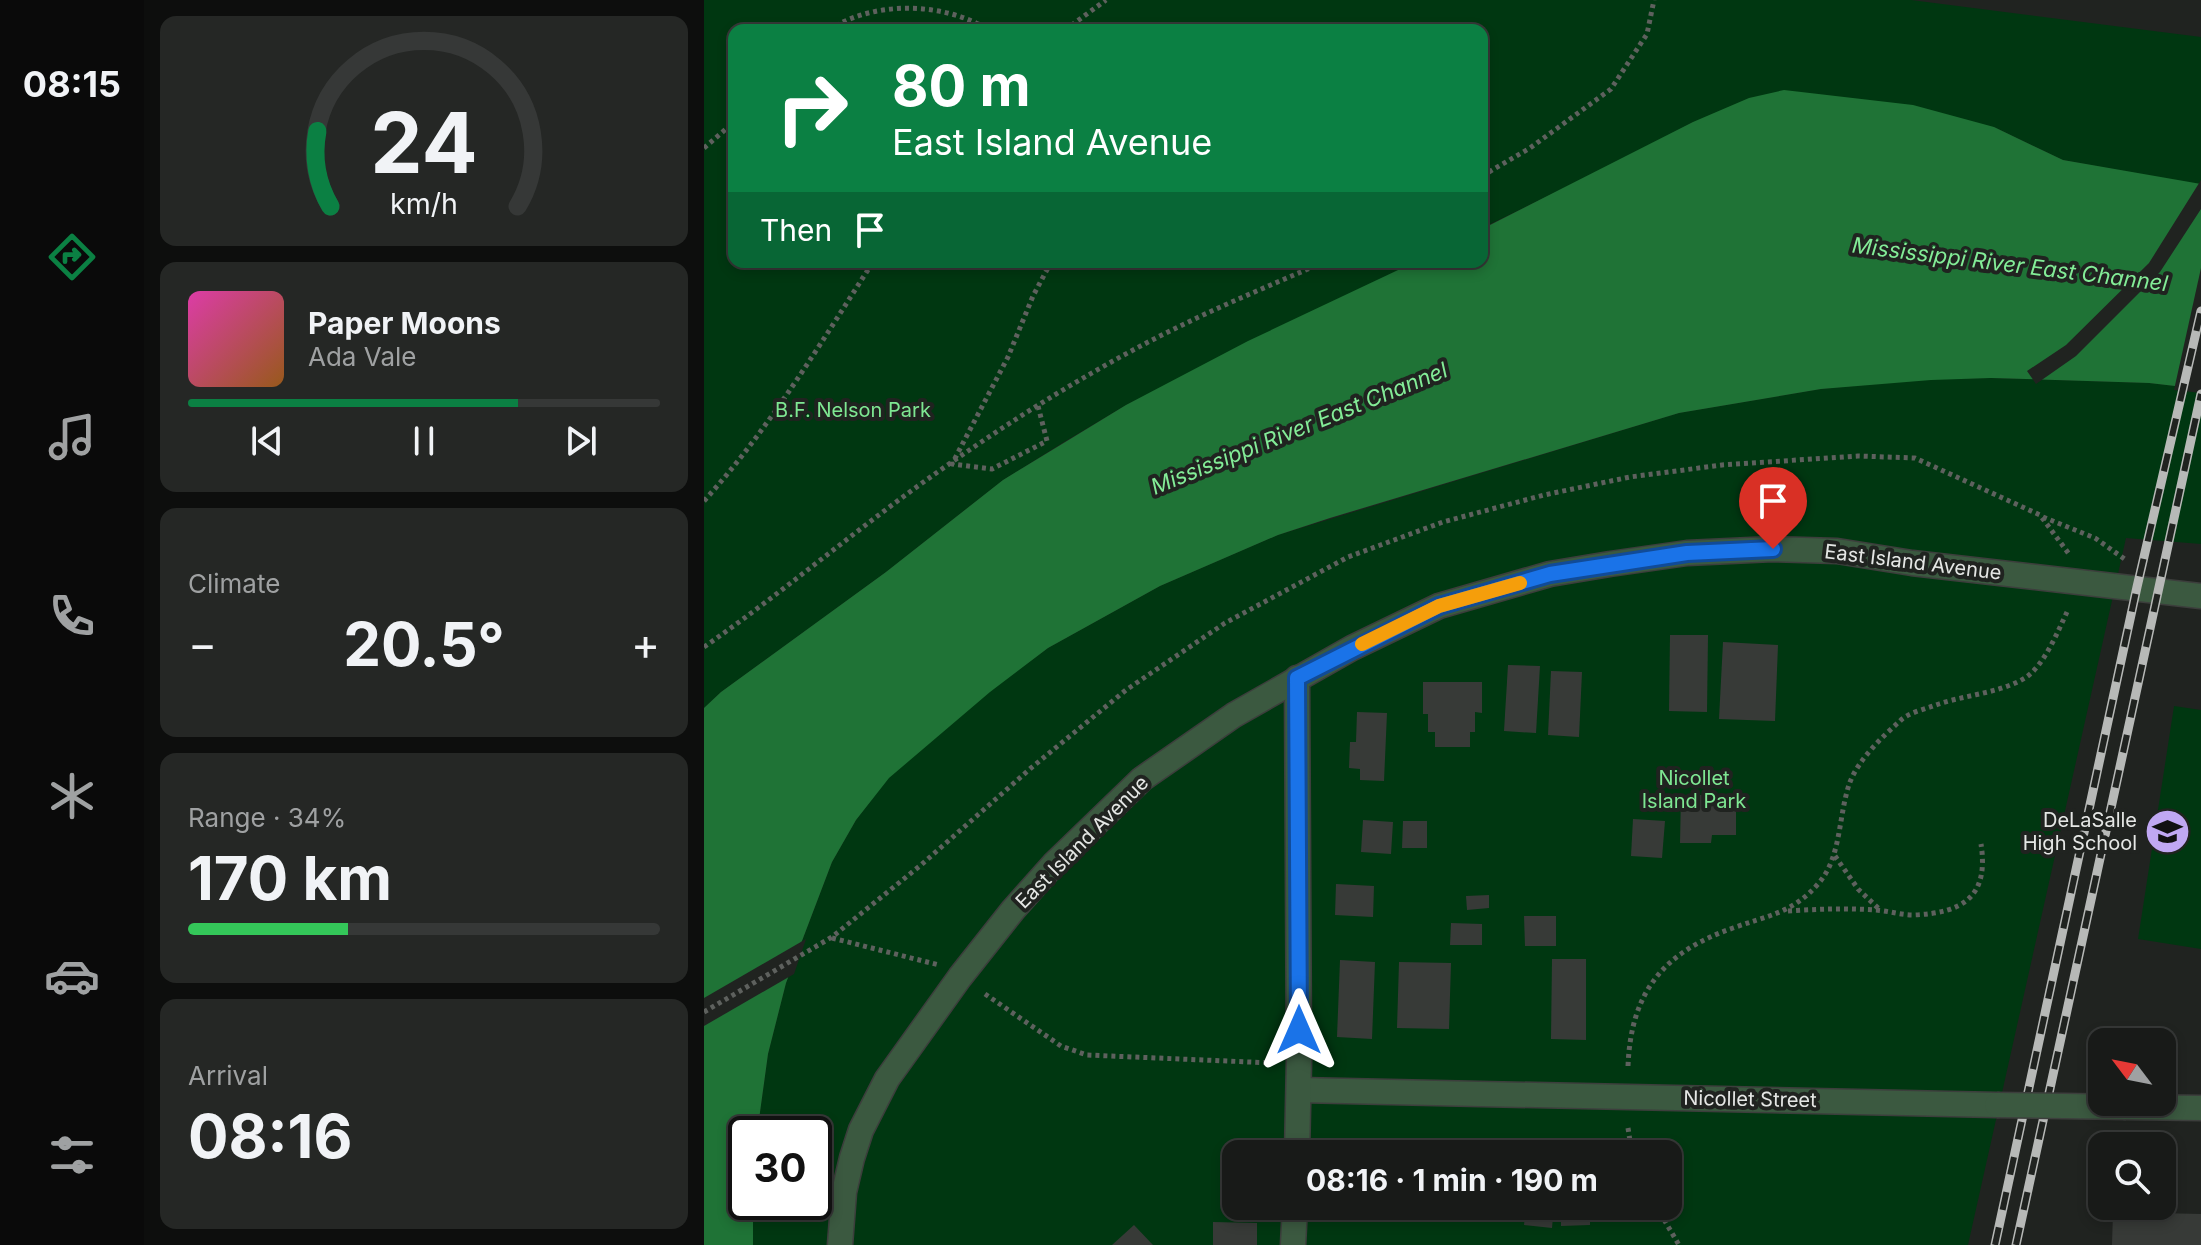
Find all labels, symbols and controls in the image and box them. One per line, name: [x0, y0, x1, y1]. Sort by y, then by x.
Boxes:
text: 80 m: [892, 52, 1031, 120]
icon: right: [760, 56, 864, 160]
text: 08:15: [23, 62, 121, 106]
text: 24: [370, 91, 478, 192]
text: East Island Avenue: [892, 120, 1212, 164]
text: km/h: [390, 186, 458, 221]
icon: arrive: [848, 208, 892, 252]
text: Then: [760, 212, 832, 248]
icon: directions: [44, 229, 100, 285]
water label: Mississippi River East Channel: [1851, 232, 2170, 296]
text: Paper Moons: [308, 305, 501, 341]
text: Ada Vale: [308, 341, 416, 372]
water label: Mississippi River East Channel: [1147, 356, 1452, 500]
park label: B.F. Nelson Park: [775, 398, 931, 422]
icon: music: [44, 409, 100, 465]
icon: previous: [245, 419, 289, 463]
icon: pause: [402, 419, 446, 463]
icon: next: [559, 419, 603, 463]
pin: [1739, 467, 1807, 549]
icon: arrive: [1751, 479, 1795, 523]
street label: East Island Avenue: [1823, 539, 2003, 585]
text: Climate: [188, 568, 280, 599]
icon: phone: [44, 588, 100, 644]
text: 20.5°: [343, 608, 505, 680]
text: −: [188, 617, 217, 671]
text: +: [631, 617, 660, 671]
park label: Nicollet Island Park: [1642, 766, 1746, 813]
icon: climate: [44, 768, 100, 824]
street label: East Island Avenue: [1011, 771, 1153, 913]
text: Range · 34%: [188, 802, 346, 833]
school or university icon: DeLaSalle High School: [2144, 807, 2192, 855]
place label: DeLaSalle High School: [2023, 808, 2137, 855]
text: 170 km: [188, 842, 392, 914]
icon: car: [44, 948, 100, 1004]
position arrow: [1257, 988, 1341, 1072]
north arrow: [2088, 1028, 2176, 1116]
map controls: [2088, 1028, 2176, 1220]
text: Arrival: [188, 1060, 268, 1091]
street label: Nicollet Street: [1683, 1086, 1817, 1112]
text: 08:16: [188, 1100, 352, 1172]
speed limit sign: 30: [728, 1116, 832, 1220]
icon: filters: [44, 1127, 100, 1183]
button: search: [2088, 1132, 2176, 1220]
text: 08:16 · 1 min · 190 m: [1306, 1162, 1598, 1198]

